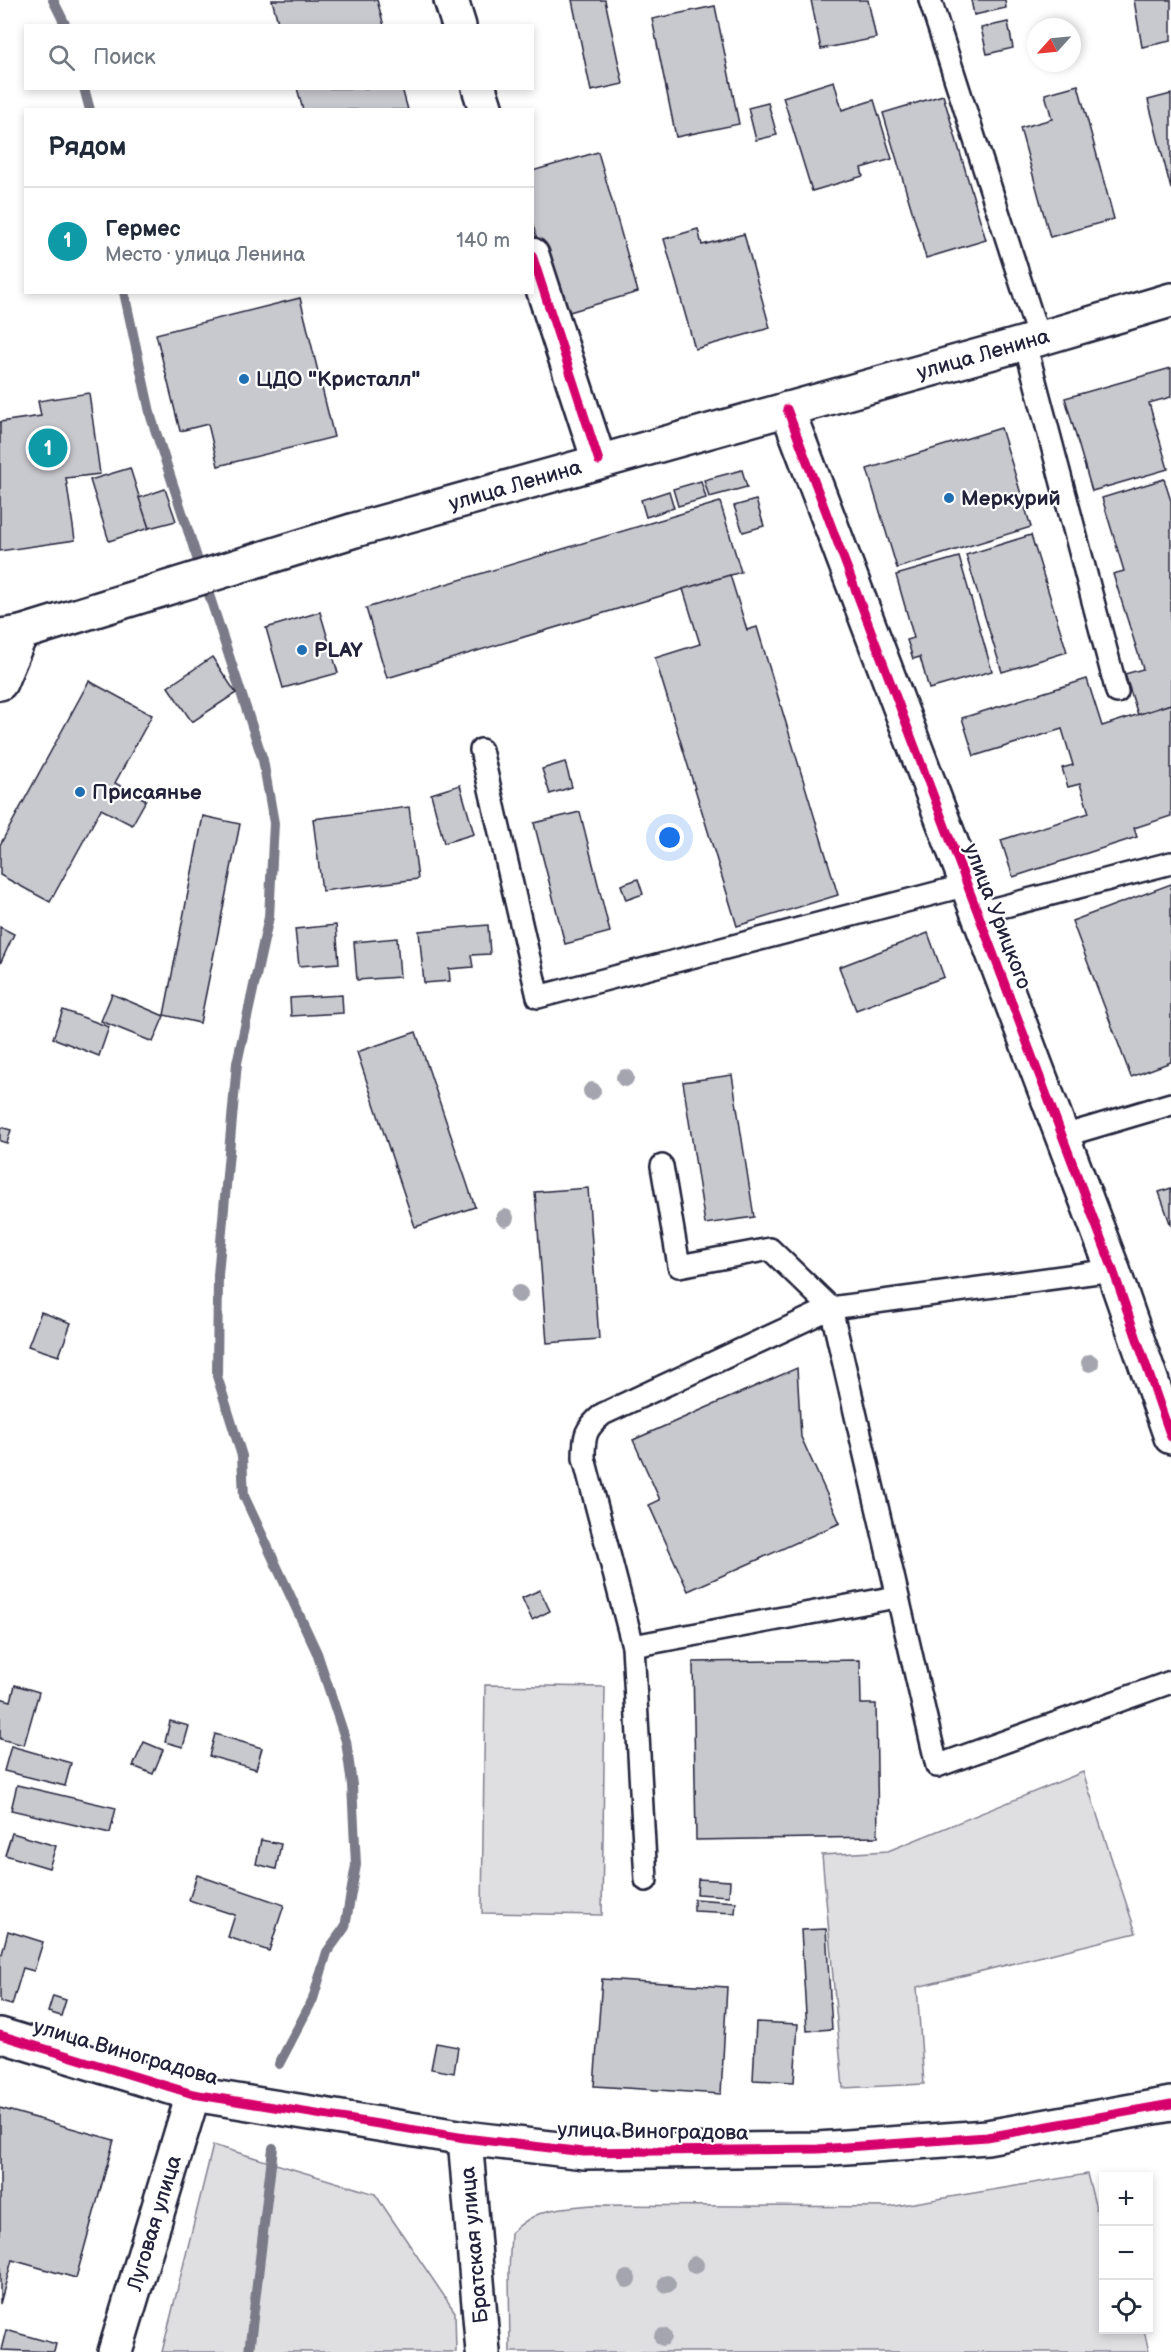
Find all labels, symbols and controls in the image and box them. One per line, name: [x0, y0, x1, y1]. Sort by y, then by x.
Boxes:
north arrow: [1027, 18, 1081, 72]
search box: [24, 24, 534, 90]
icon: search: [45, 41, 78, 74]
text: Поиск: [93, 44, 156, 71]
text: Рядом: [48, 132, 126, 163]
text: Гермес: [105, 216, 181, 243]
text: 1: [63, 229, 72, 253]
text: 140 m: [456, 229, 510, 253]
text: Место · улица Ленина: [105, 243, 305, 267]
street label: улица Ленина: [914, 323, 1053, 385]
place label: ЦДО "Кристалл": [256, 367, 420, 392]
marker: ЦДО "Кристалл": [237, 372, 251, 386]
pin: 1: [28, 426, 68, 470]
street label: улица Ленина: [446, 454, 585, 516]
place label: Меркурий: [961, 486, 1061, 511]
marker: Меркурий: [942, 491, 956, 505]
place label: PLAY: [314, 638, 363, 663]
marker: PLAY: [295, 643, 309, 657]
place label: Присаянье: [92, 780, 202, 805]
marker: Присаянье: [73, 785, 87, 799]
your location: [655, 823, 684, 852]
street label: улица Урицкого: [958, 840, 1037, 993]
street label: улица Виноградова: [30, 2014, 222, 2091]
street label: улица Виноградова: [557, 2117, 749, 2146]
street label: Луговая улица: [122, 2152, 187, 2295]
street label: Братская улица: [455, 2165, 494, 2324]
map controls: [1099, 2172, 1153, 2334]
button: +: [1099, 2172, 1153, 2226]
button: −: [1099, 2226, 1153, 2280]
button: locate: [1099, 2280, 1153, 2334]

